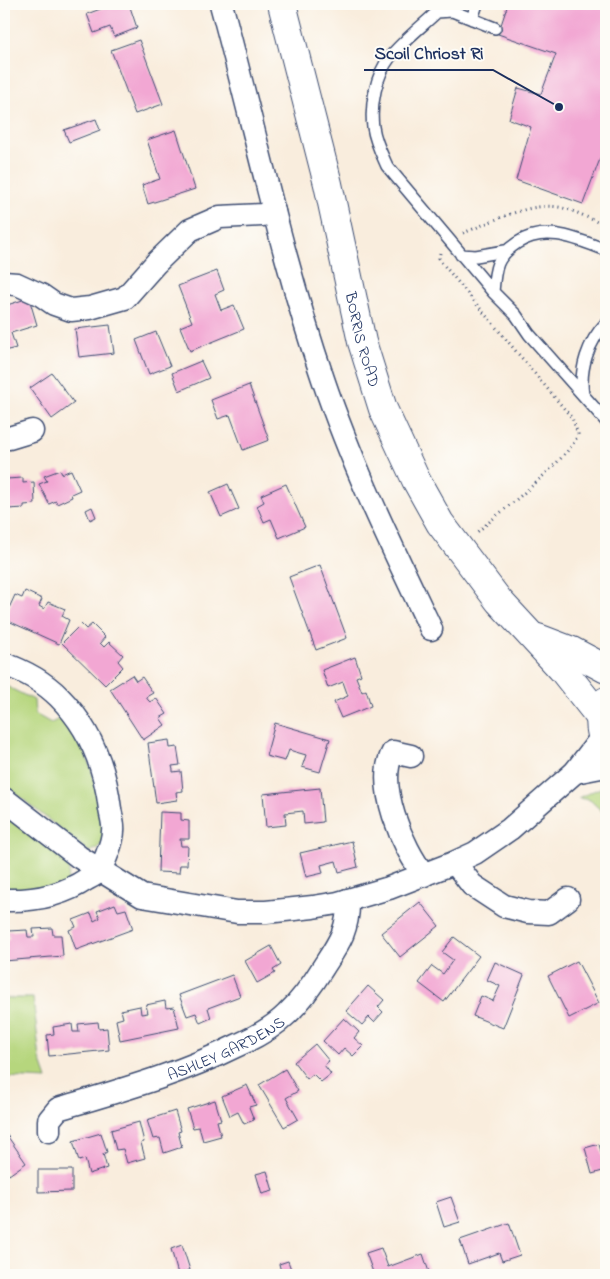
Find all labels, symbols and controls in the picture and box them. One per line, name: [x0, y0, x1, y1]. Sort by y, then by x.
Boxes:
callout: Scoil Chriost Ri: [364, 37, 493, 70]
text: Scoil Chriost Ri: [374, 42, 484, 68]
street label: BORRIS ROAD: [337, 289, 385, 390]
street label: ASHLEY GARDENS: [164, 1011, 291, 1088]

